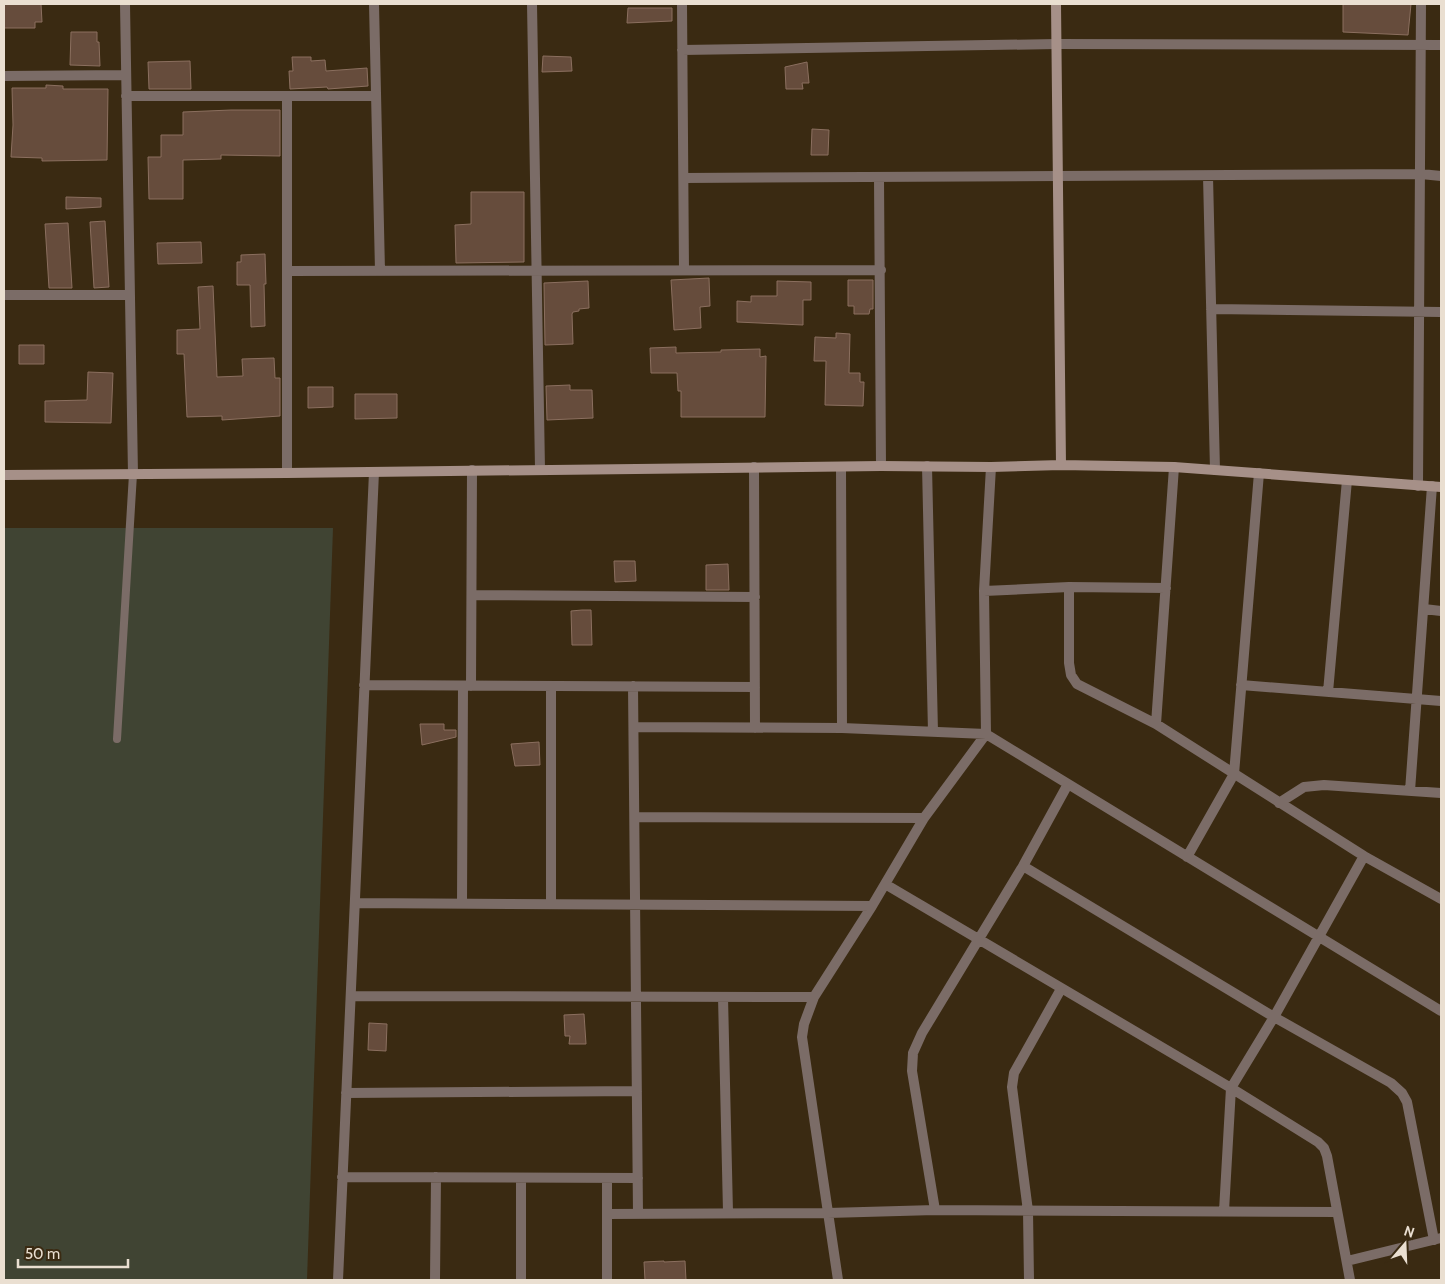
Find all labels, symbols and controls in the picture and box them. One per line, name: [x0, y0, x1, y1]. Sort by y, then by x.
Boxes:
north arrow: [1380, 1219, 1430, 1269]
text: N: [1402, 1222, 1417, 1242]
scale bar: [18, 1236, 128, 1268]
text: 50 m: [25, 1245, 60, 1263]

